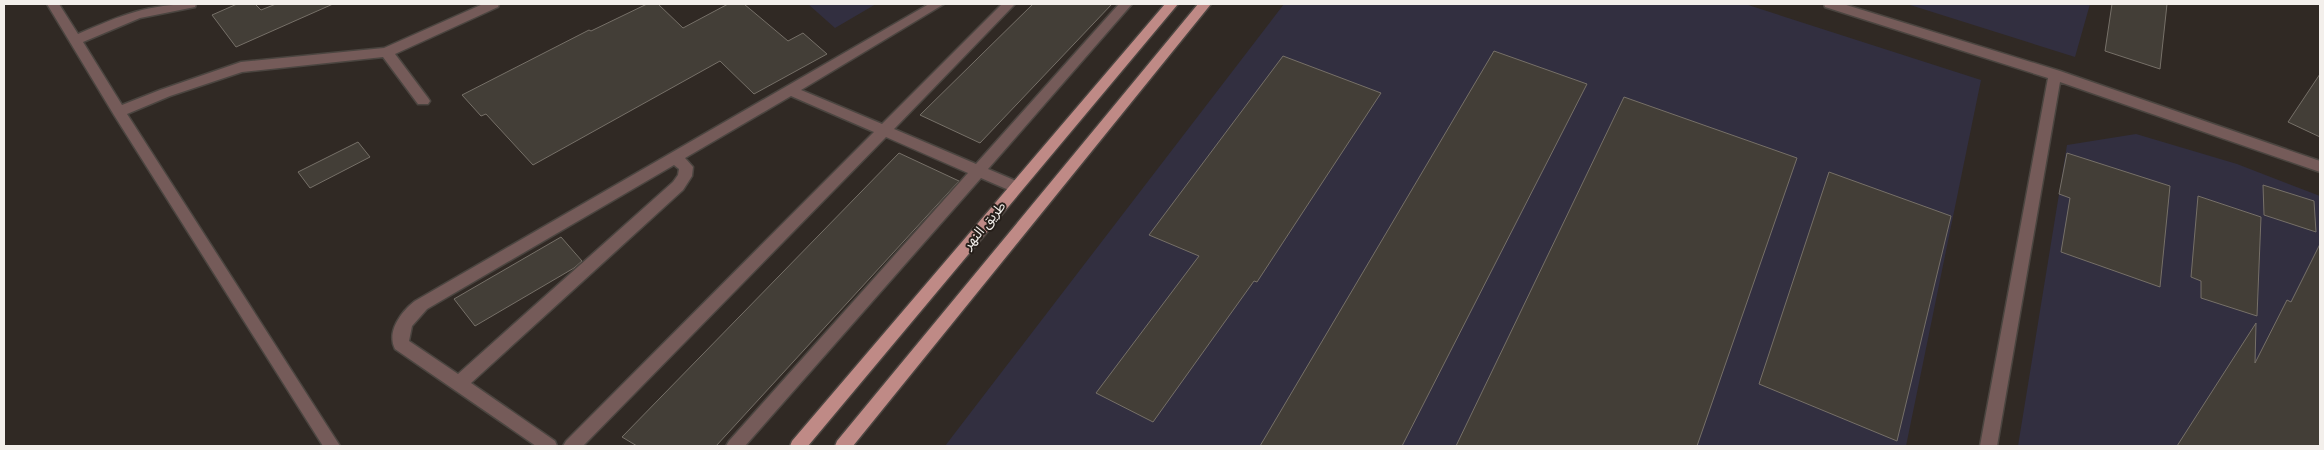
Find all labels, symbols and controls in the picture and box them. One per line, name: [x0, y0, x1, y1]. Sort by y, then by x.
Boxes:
street label: طريق النهر: [958, 197, 1010, 254]

